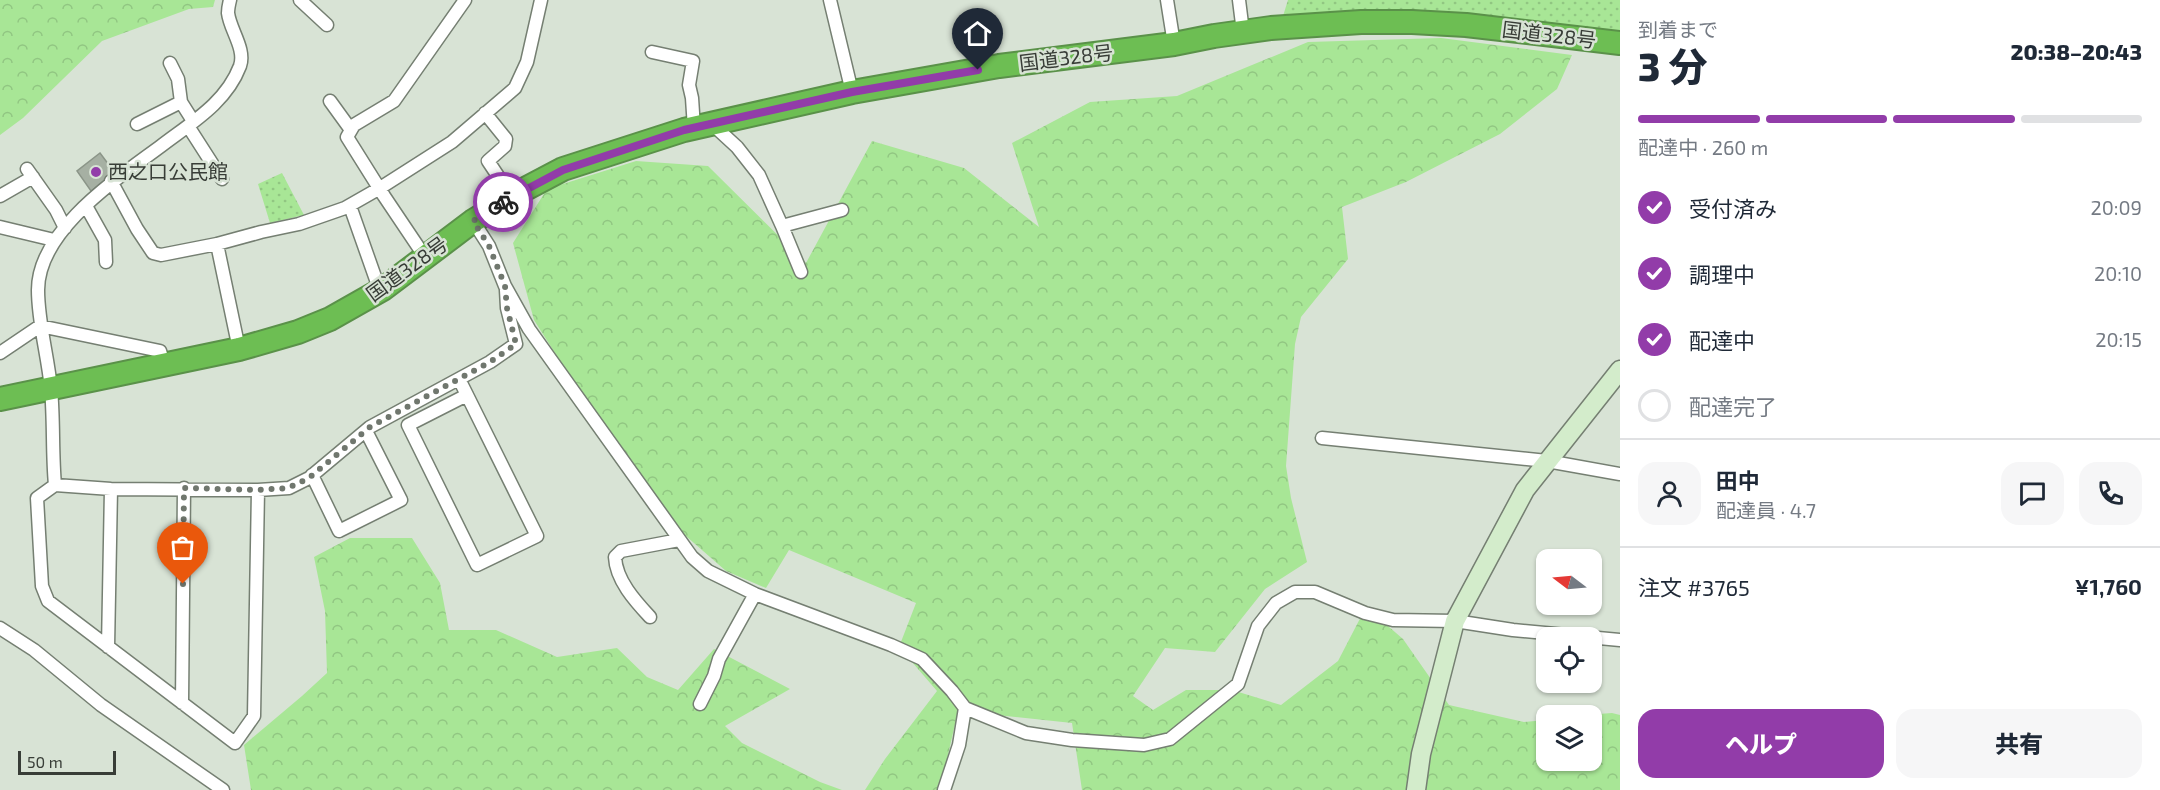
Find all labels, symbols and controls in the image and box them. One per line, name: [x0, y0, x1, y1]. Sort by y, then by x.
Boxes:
pin: [952, 8, 1003, 70]
street label: 国道328号: [1501, 16, 1597, 52]
icon: home: [961, 17, 994, 50]
text: 到着まで: [1638, 17, 1718, 41]
text: 20:38–20:43: [2010, 38, 2142, 64]
street label: 国道328号: [1018, 39, 1114, 75]
text: 3 分: [1638, 42, 1708, 89]
text: 配達中 · 260 m: [1638, 135, 1768, 159]
place label: 西之口公民館: [108, 159, 228, 183]
marker: 西之口公民館: [89, 165, 103, 179]
courier: [473, 172, 533, 232]
icon: bike: [487, 186, 520, 219]
icon: check: [1638, 191, 1671, 224]
text: 受付済み: [1689, 195, 1777, 221]
text: 20:09: [2090, 195, 2142, 219]
street label: 国道328号: [361, 231, 452, 306]
icon: check: [1638, 257, 1671, 290]
text: 調理中: [1689, 261, 1755, 287]
text: 20:10: [2094, 261, 2142, 285]
icon: check: [1638, 323, 1671, 356]
text: 配達中: [1689, 327, 1755, 353]
text: 20:15: [2095, 327, 2142, 351]
text: 配達完了: [1689, 393, 1777, 419]
button: person: [1638, 462, 1701, 525]
button: chat: [2001, 462, 2064, 525]
button: phone: [2079, 462, 2142, 525]
text: 田中: [1716, 467, 1760, 493]
text: 配達員 · 4.7: [1716, 498, 1816, 522]
pin: [157, 522, 208, 584]
icon: bag: [166, 531, 199, 564]
north arrow: [1536, 549, 1602, 615]
map controls: [1536, 549, 1602, 771]
text: ¥1,760: [2075, 573, 2142, 599]
text: 注文 #3765: [1638, 574, 1750, 600]
button: locate: [1536, 627, 1602, 693]
button: layers: [1536, 705, 1602, 771]
button: ヘルプ: [1638, 709, 1884, 778]
button: 共有: [1896, 709, 2142, 778]
scale bar: [18, 748, 116, 776]
text: 50 m: [27, 752, 63, 771]

